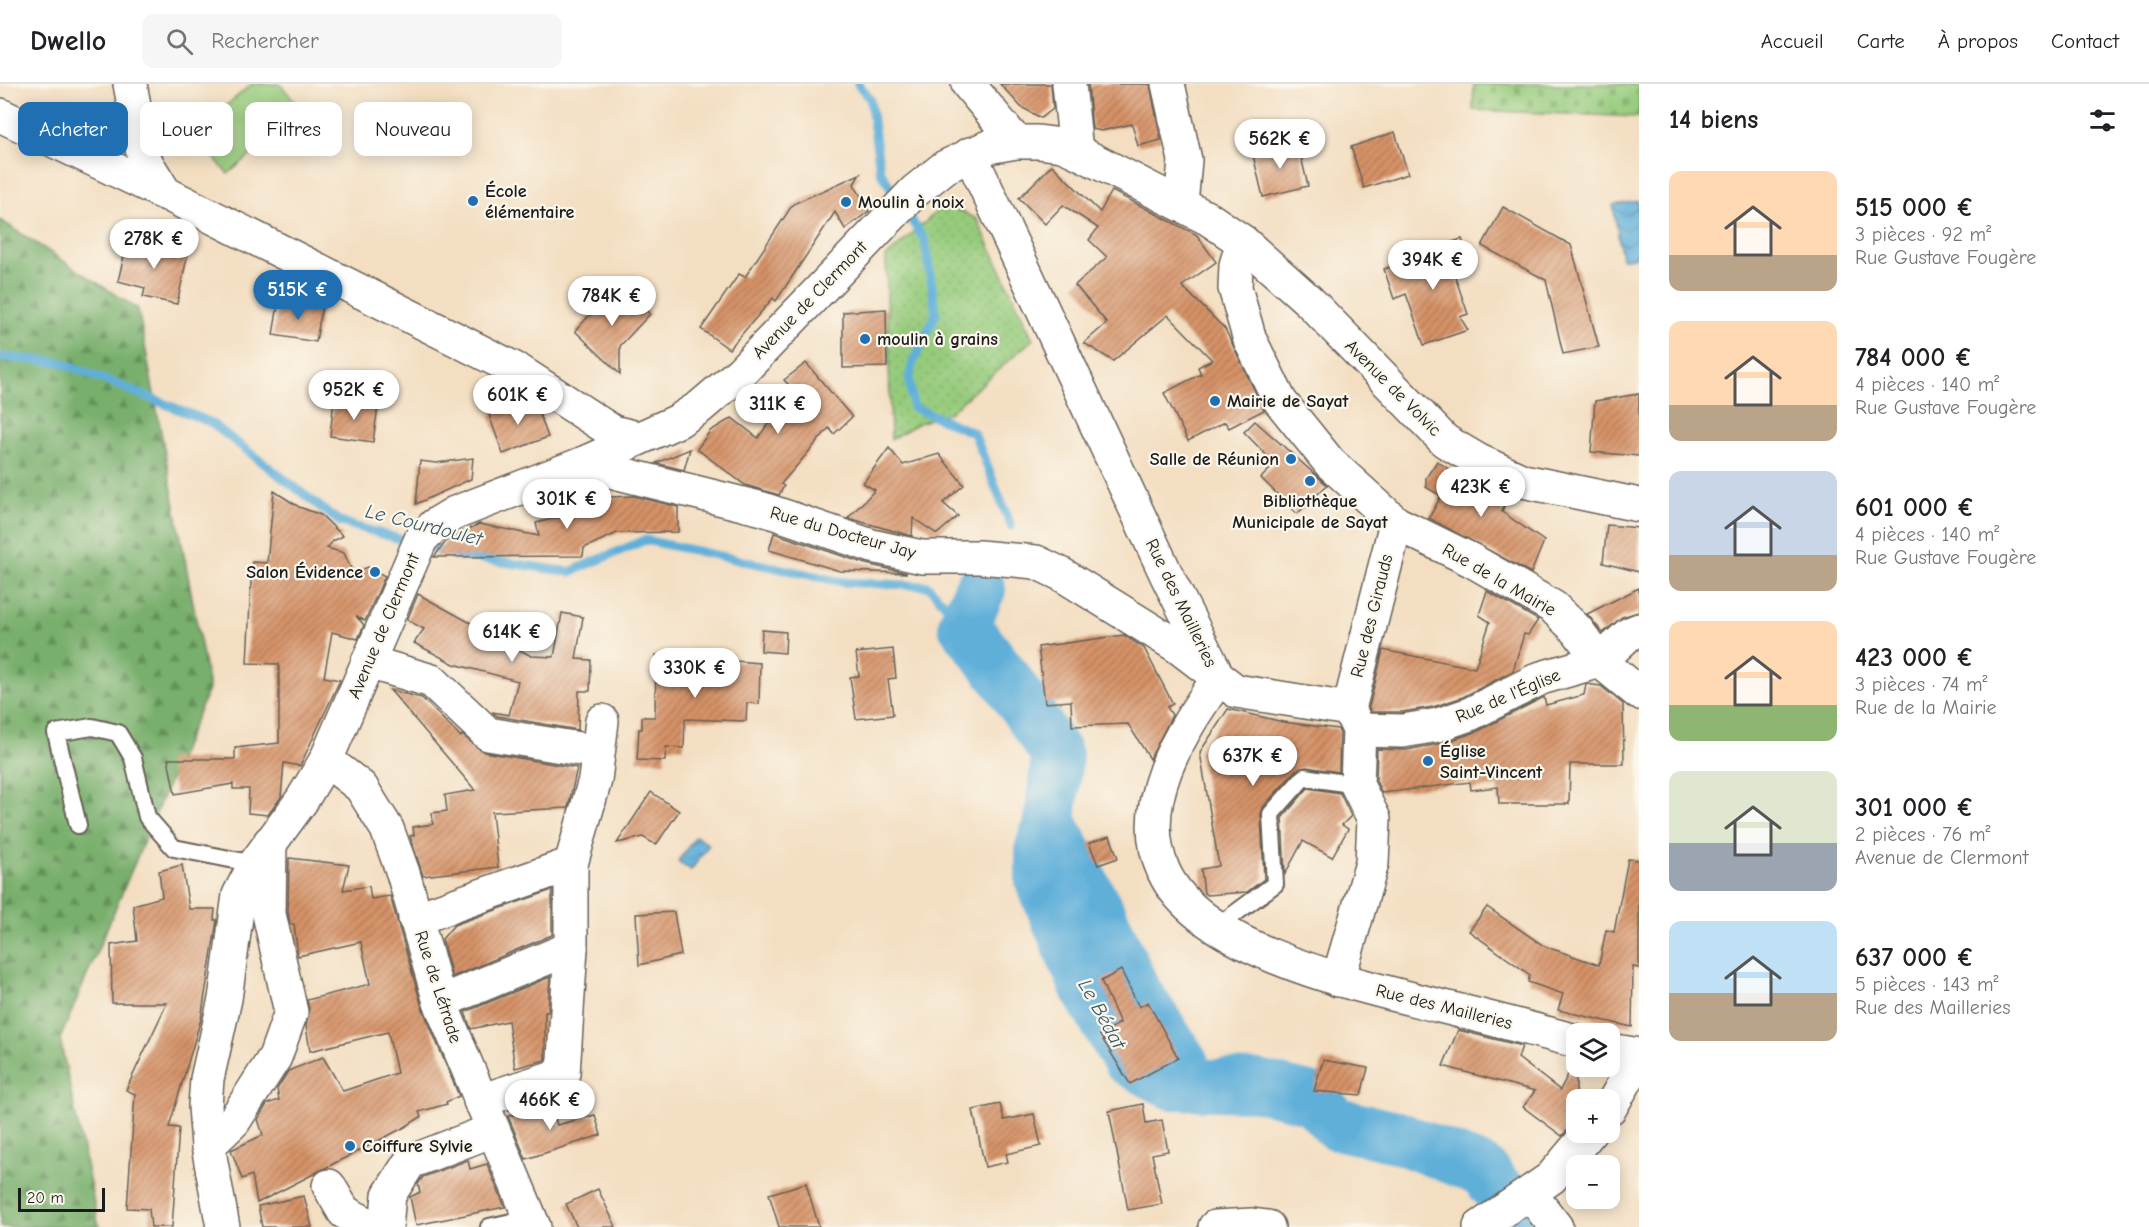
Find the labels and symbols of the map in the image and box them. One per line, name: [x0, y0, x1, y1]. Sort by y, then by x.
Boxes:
pin: 562K €: [1231, 119, 1329, 170]
place label: École élémentaire: [485, 180, 575, 223]
place label: Moulin à noix: [858, 192, 964, 213]
marker: École élémentaire: [466, 194, 480, 208]
marker: Moulin à noix: [839, 195, 853, 209]
pin: 278K €: [105, 219, 203, 270]
street label: Avenue de Clermont: [748, 236, 872, 363]
pin: 394K €: [1384, 240, 1482, 291]
pin: 515K €: [249, 270, 347, 321]
pin: 784K €: [563, 276, 661, 327]
place label: moulin à grains: [877, 329, 998, 350]
marker: moulin à grains: [858, 332, 872, 346]
street label: Avenue de Volvic: [1340, 335, 1446, 441]
pin: 952K €: [305, 370, 403, 421]
pin: 601K €: [469, 375, 567, 426]
pin: 311K €: [729, 384, 827, 435]
place label: Mairie de Sayat: [1227, 391, 1350, 412]
marker: Mairie de Sayat: [1208, 394, 1222, 408]
place label: Salle de Réunion: [1150, 449, 1279, 470]
marker: Salle de Réunion: [1284, 452, 1298, 466]
pin: 423K €: [1432, 467, 1530, 518]
marker: Bibliothèque Municipale de Sayat: [1303, 474, 1317, 488]
pin: 301K €: [518, 479, 616, 530]
place label: Bibliothèque Municipale de Sayat: [1232, 491, 1389, 533]
water label: Le Courdoulet: [363, 499, 486, 551]
street label: Rue du Docteur Jay: [768, 502, 919, 564]
street label: Rue des Mailleries: [1141, 535, 1221, 671]
street label: Rue de la Mairie: [1439, 539, 1559, 621]
street label: Avenue de Clermont: [344, 549, 424, 702]
street label: Rue des Girauds: [1347, 552, 1397, 680]
place label: Salon Évidence: [246, 561, 363, 583]
marker: Salon Évidence: [368, 565, 382, 579]
pin: 614K €: [463, 612, 561, 663]
pin: 330K €: [646, 648, 744, 699]
street label: Rue de l'Église: [1452, 664, 1564, 728]
pin: 637K €: [1204, 736, 1302, 787]
place label: Église Saint-Vincent: [1440, 740, 1543, 783]
marker: Église Saint-Vincent: [1421, 754, 1435, 768]
street label: Rue de Létrade: [410, 928, 466, 1046]
water label: Le Bédat: [1073, 975, 1131, 1054]
street label: Rue des Mailleries: [1373, 980, 1515, 1034]
pin: 466K €: [501, 1080, 599, 1131]
place label: Coiffure Sylvie: [362, 1136, 473, 1157]
marker: Coiffure Sylvie: [343, 1139, 357, 1153]
scale bar: [18, 1185, 105, 1212]

